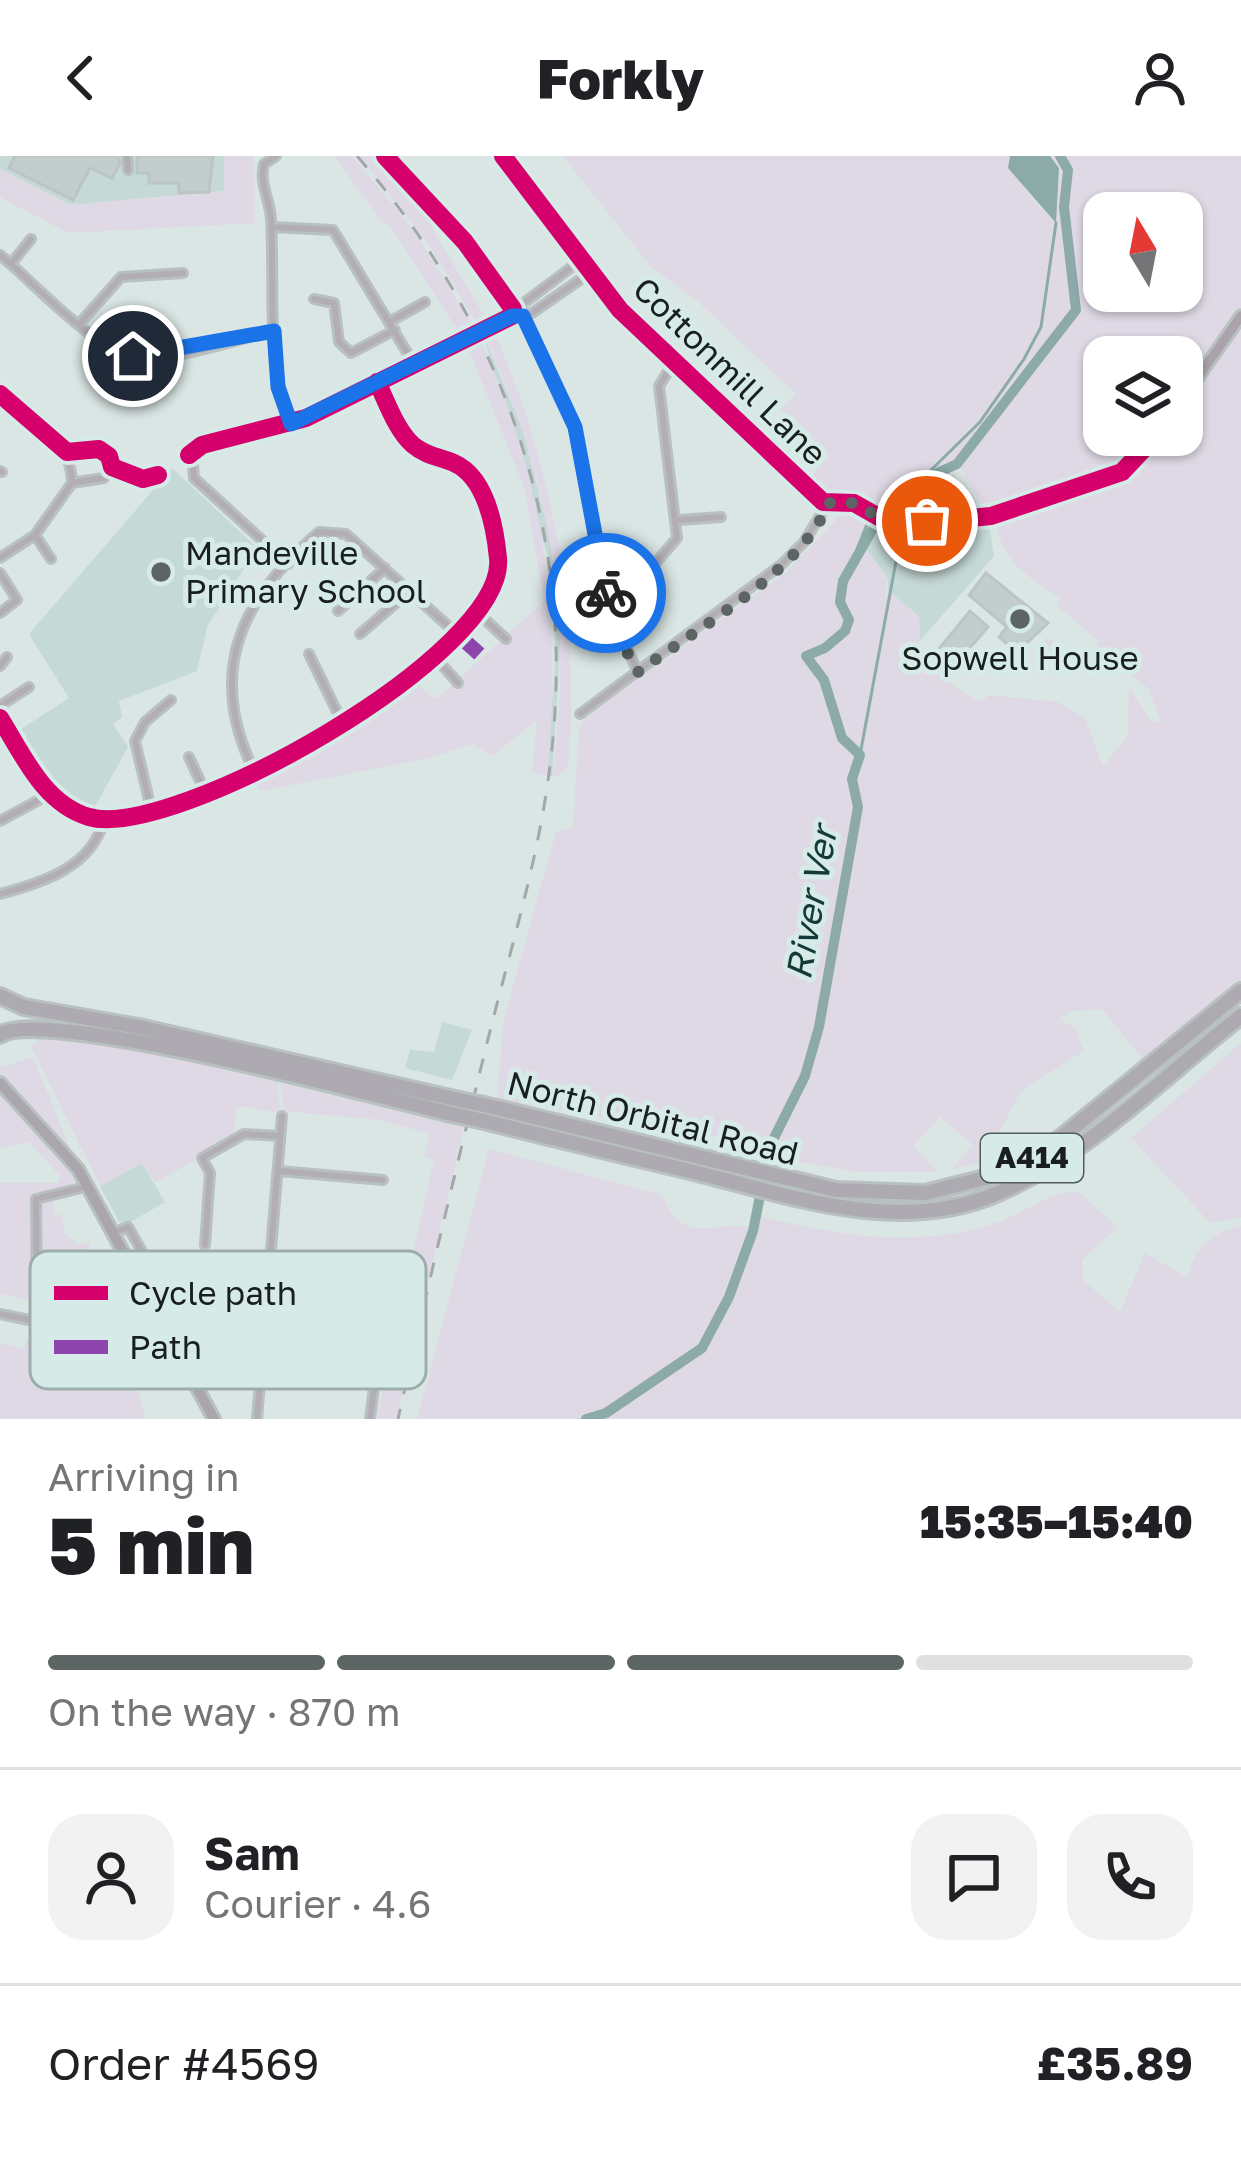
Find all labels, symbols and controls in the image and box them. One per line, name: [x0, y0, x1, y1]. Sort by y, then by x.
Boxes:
icon: back: [48, 45, 114, 111]
icon: person: [1127, 45, 1193, 111]
text: Forkly: [537, 46, 704, 111]
north arrow: [1083, 192, 1203, 312]
map controls: [1083, 192, 1203, 456]
street label: Cottonmill Lane: [626, 269, 835, 473]
pin: [82, 305, 184, 407]
icon: home: [100, 323, 166, 389]
button: layers: [1083, 336, 1203, 456]
pin: [876, 470, 978, 572]
icon: bag: [894, 488, 960, 554]
place label: Mandeville Primary School: [185, 533, 426, 610]
courier: [546, 533, 666, 653]
marker: Mandeville Primary School: [148, 559, 174, 585]
icon: bike: [573, 560, 639, 626]
marker: Sopwell House: [1007, 606, 1033, 632]
place label: Sopwell House: [901, 638, 1139, 677]
water label: River Ver: [776, 818, 846, 983]
street label: North Orbital Road: [504, 1063, 802, 1172]
road number: A414: [981, 1134, 1083, 1182]
legend: [30, 1251, 426, 1389]
text: Cycle path: [129, 1273, 297, 1312]
text: Path: [129, 1327, 202, 1366]
text: Arriving in: [48, 1453, 239, 1500]
text: 15:35–15:40: [920, 1494, 1193, 1548]
text: 5 min: [48, 1498, 254, 1591]
text: On the way · 870 m: [48, 1688, 401, 1735]
button: person: [48, 1814, 174, 1940]
button: chat: [911, 1814, 1037, 1940]
button: phone: [1067, 1814, 1193, 1940]
text: Sam: [204, 1826, 300, 1880]
text: Courier · 4.6: [204, 1880, 431, 1927]
text: Order #4569: [48, 2036, 320, 2090]
text: £35.89: [1037, 2036, 1193, 2090]

